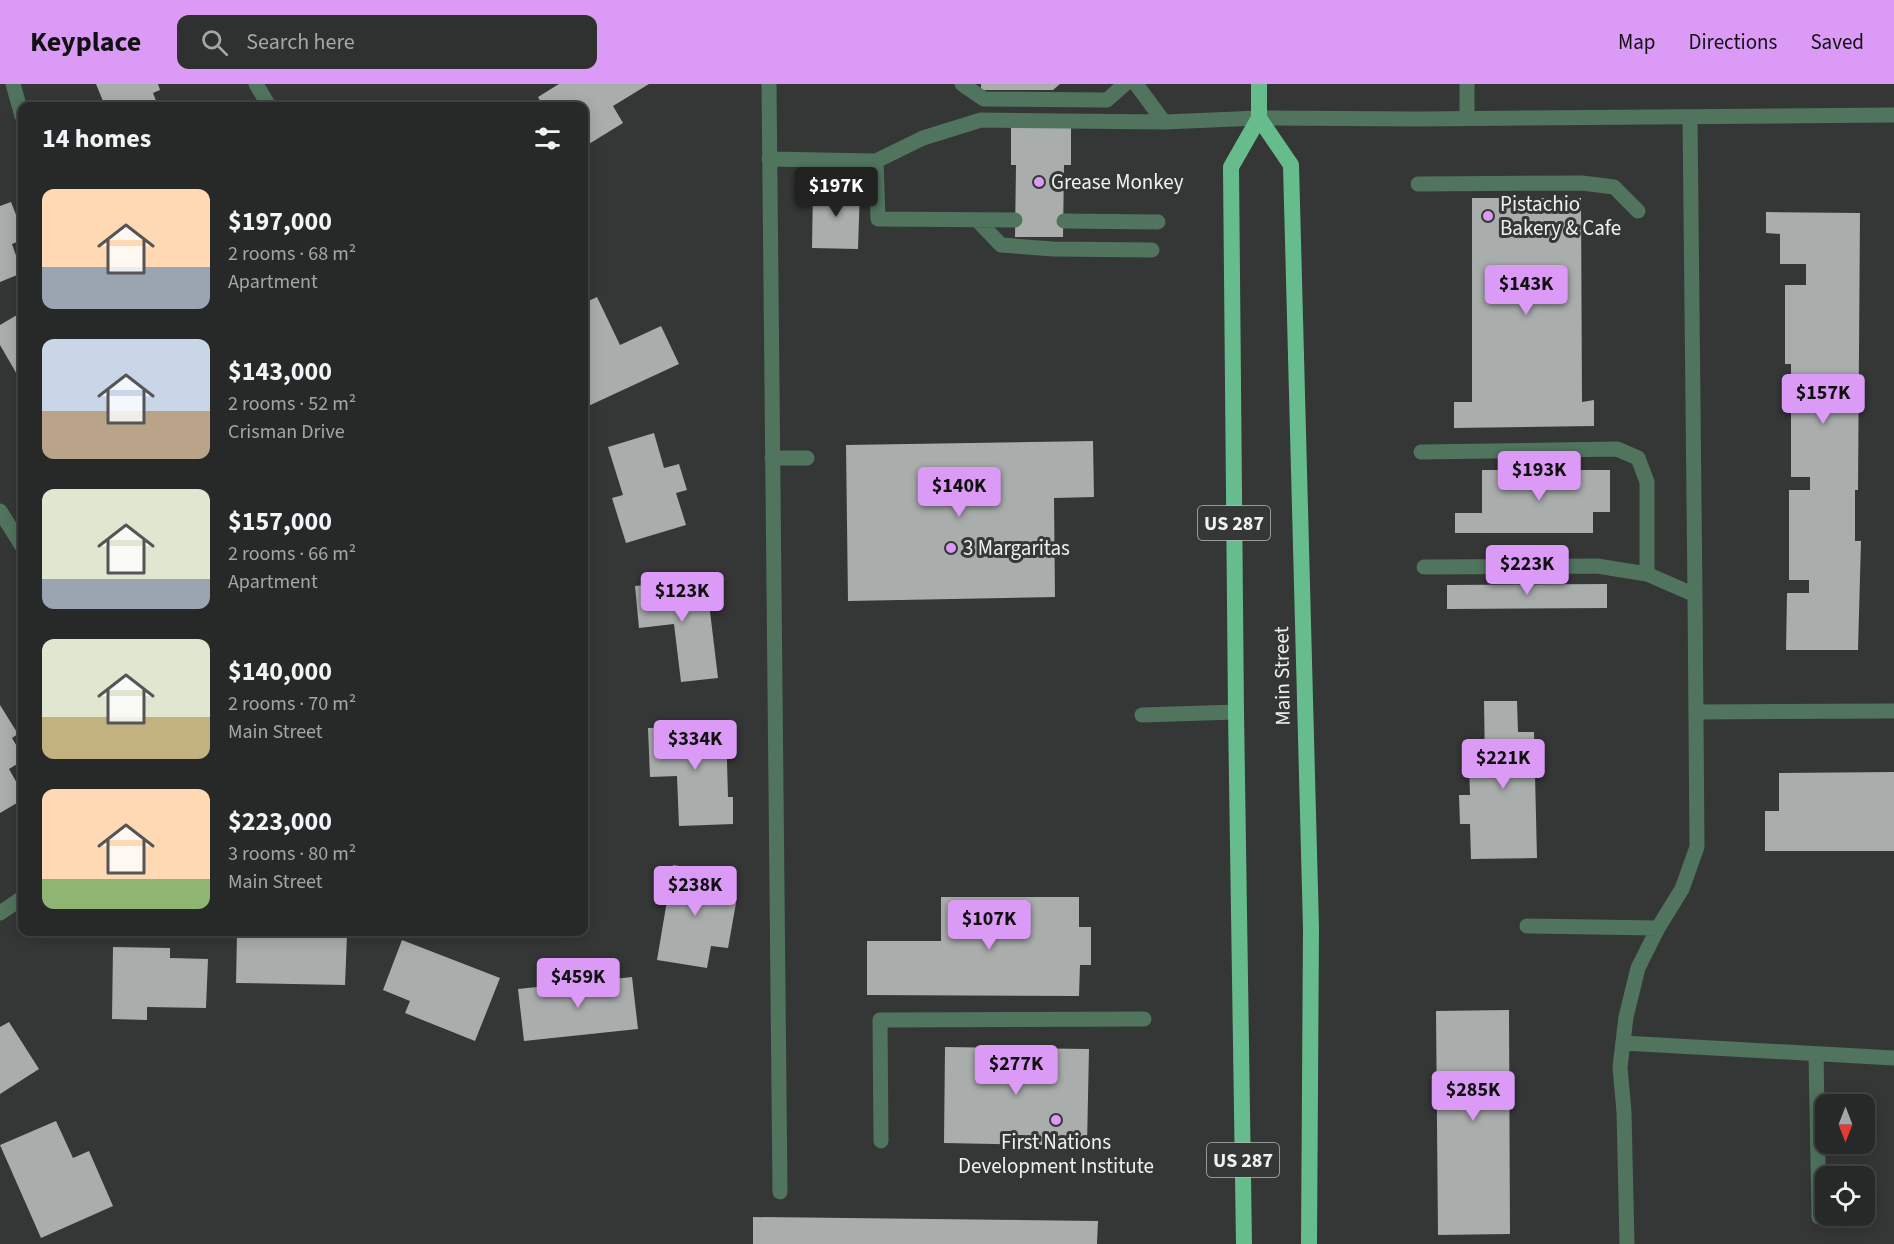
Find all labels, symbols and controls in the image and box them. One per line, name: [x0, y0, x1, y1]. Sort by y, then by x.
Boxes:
search box: [177, 15, 597, 69]
text: Keyplace: [30, 22, 141, 62]
icon: search: [198, 26, 231, 59]
text: Search here: [246, 26, 355, 58]
text: Map: [1618, 27, 1656, 57]
text: Directions: [1689, 27, 1777, 57]
text: Saved: [1810, 27, 1864, 57]
text: 14 homes: [42, 120, 151, 157]
icon: filters: [531, 122, 564, 155]
pin: $197K: [794, 167, 878, 218]
place label: Grease Monkey: [1051, 167, 1184, 197]
text: $197K: [809, 172, 863, 200]
marker: Grease Monkey: [1032, 175, 1046, 189]
place label: Pistachio Bakery & Cafe: [1500, 189, 1621, 243]
text: $197,000: [228, 203, 332, 240]
marker: Pistachio Bakery & Cafe: [1481, 209, 1495, 223]
icon: home: [90, 213, 162, 285]
text: 2 rooms · 68 m²: [228, 240, 356, 268]
pin: $143K: [1484, 265, 1568, 316]
text: Apartment: [228, 268, 318, 296]
text: $143K: [1499, 270, 1553, 298]
text: $143,000: [228, 353, 332, 390]
icon: home: [90, 363, 162, 435]
pin: $157K: [1781, 374, 1865, 425]
text: $157K: [1796, 379, 1850, 407]
text: 2 rooms · 52 m²: [228, 390, 356, 418]
text: Crisman Drive: [228, 418, 345, 446]
pin: $193K: [1497, 451, 1581, 502]
text: $193K: [1512, 456, 1566, 484]
pin: $140K: [917, 467, 1001, 518]
text: $140K: [932, 472, 986, 500]
text: $157,000: [228, 503, 332, 540]
road number: US 287: [1198, 506, 1270, 540]
icon: home: [90, 513, 162, 585]
place label: 3 Margaritas: [963, 533, 1070, 563]
text: 2 rooms · 66 m²: [228, 540, 356, 568]
marker: 3 Margaritas: [944, 541, 958, 555]
pin: $223K: [1485, 545, 1569, 596]
text: $223K: [1500, 550, 1554, 578]
text: Apartment: [228, 568, 318, 596]
pin: $123K: [640, 572, 724, 623]
text: $123K: [655, 577, 709, 605]
street label: Main Street: [1266, 626, 1298, 726]
text: $140,000: [228, 653, 332, 690]
icon: home: [90, 663, 162, 735]
text: 2 rooms · 70 m²: [228, 690, 356, 718]
text: Main Street: [228, 718, 323, 746]
pin: $334K: [653, 720, 737, 771]
text: $334K: [668, 725, 722, 753]
pin: $221K: [1461, 739, 1545, 790]
text: $221K: [1476, 744, 1530, 772]
text: $223,000: [228, 803, 332, 840]
icon: home: [90, 813, 162, 885]
text: 3 rooms · 80 m²: [228, 840, 356, 868]
pin: $238K: [653, 866, 737, 917]
text: Main Street: [228, 868, 323, 896]
text: $238K: [668, 871, 722, 899]
pin: $107K: [947, 900, 1031, 951]
text: $107K: [962, 905, 1016, 933]
pin: $459K: [536, 958, 620, 1009]
text: $459K: [551, 963, 605, 991]
pin: $277K: [974, 1045, 1058, 1096]
text: $277K: [989, 1050, 1043, 1078]
pin: $285K: [1431, 1071, 1515, 1122]
text: $285K: [1446, 1076, 1500, 1104]
north arrow: [1815, 1094, 1875, 1154]
map controls: [1815, 1094, 1875, 1226]
marker: First Nations Development Institute: [1049, 1113, 1063, 1127]
place label: First Nations Development Institute: [958, 1127, 1154, 1181]
road number: US 287: [1207, 1143, 1279, 1177]
button: locate: [1815, 1166, 1875, 1226]

